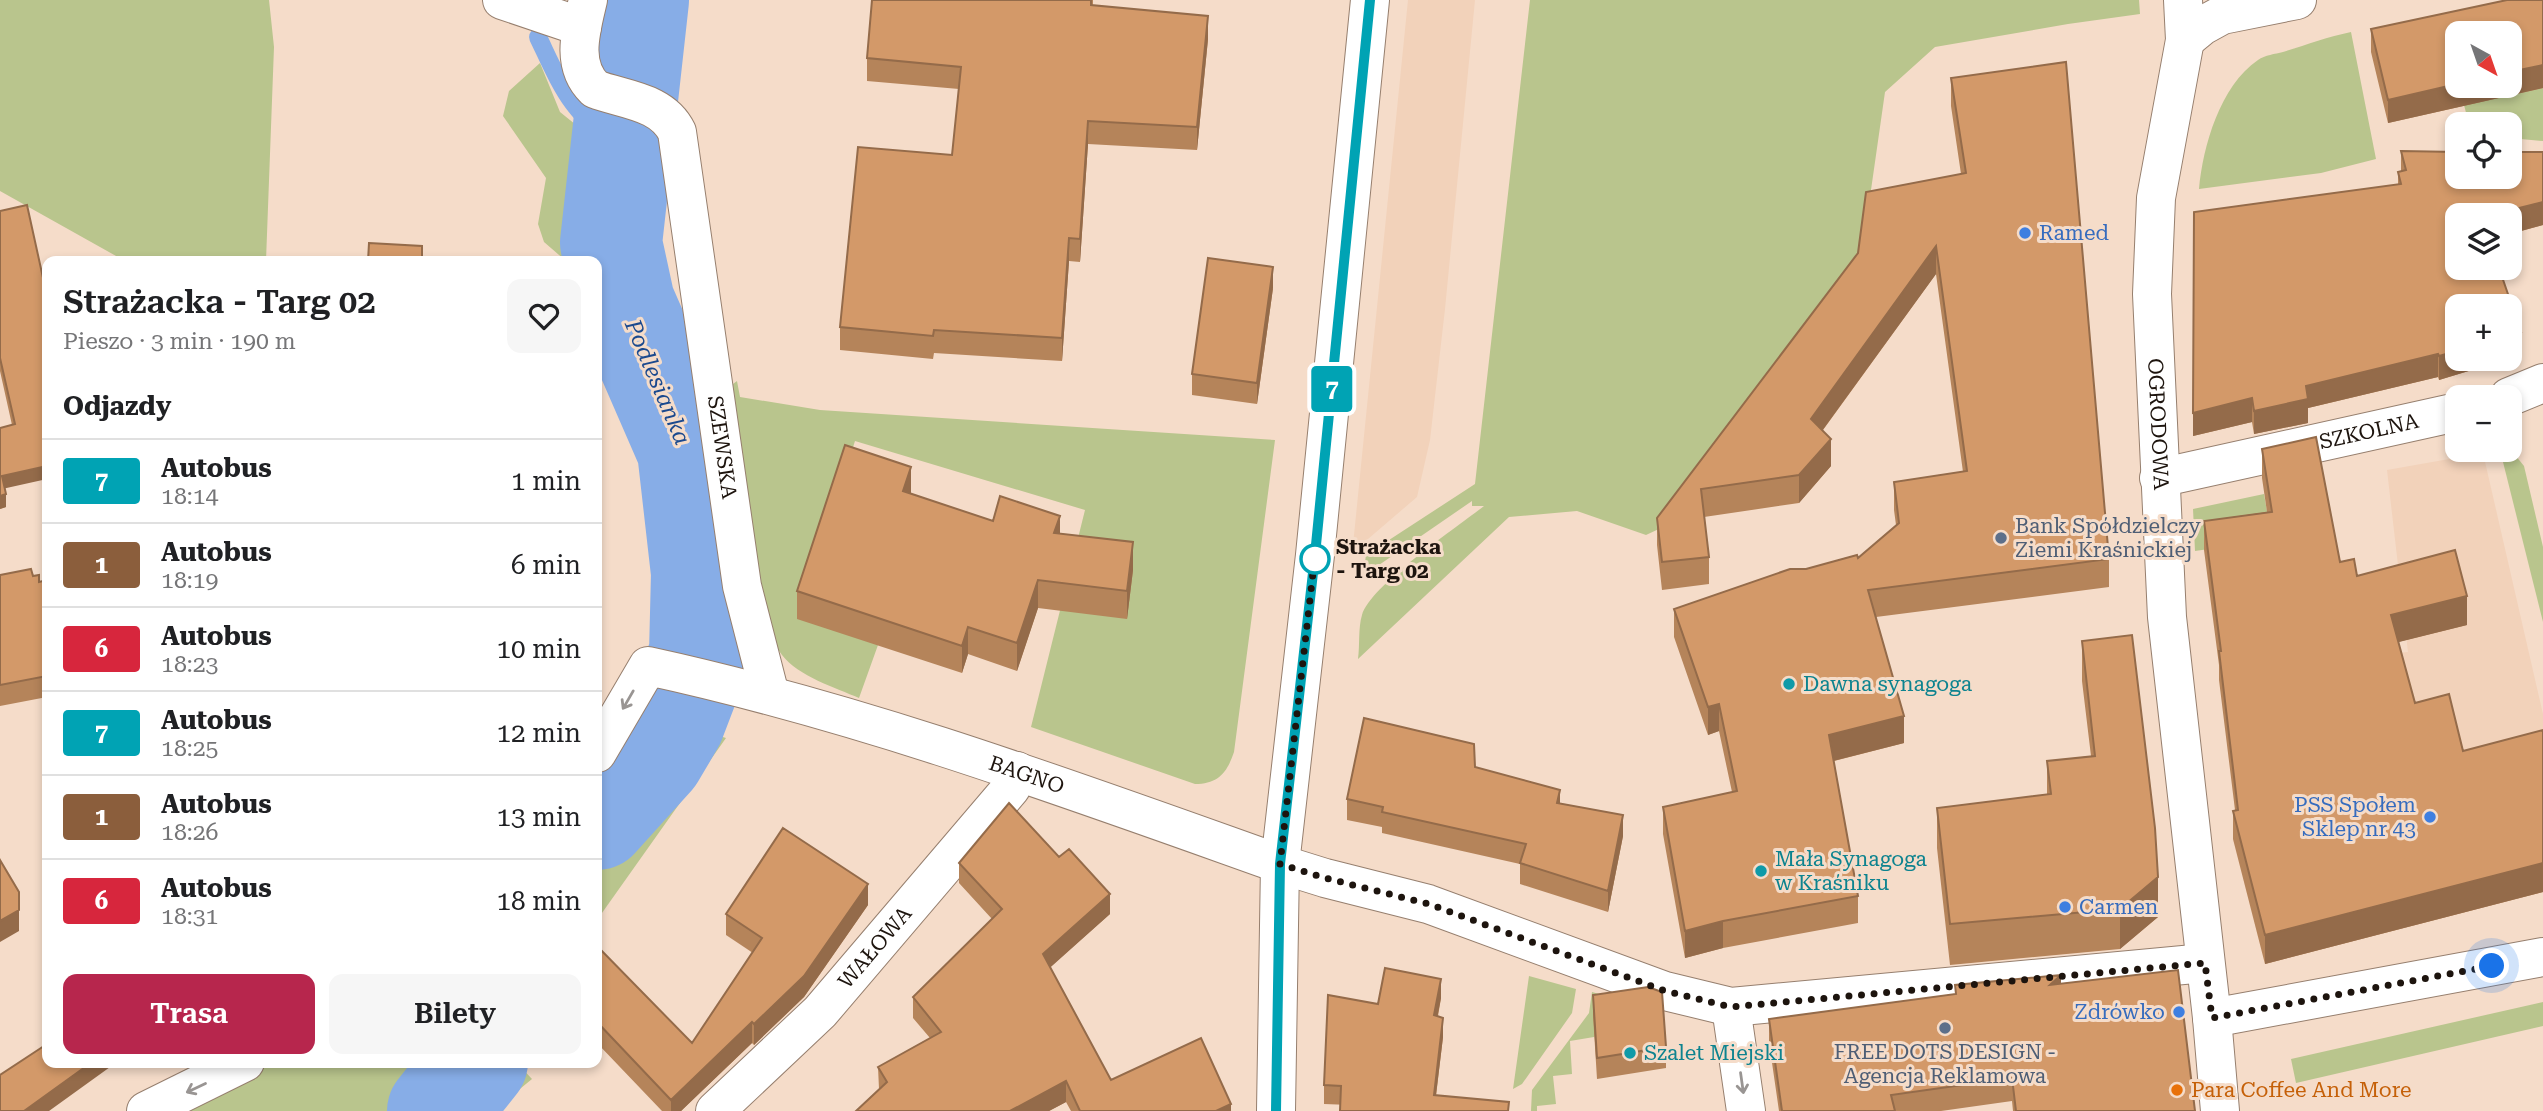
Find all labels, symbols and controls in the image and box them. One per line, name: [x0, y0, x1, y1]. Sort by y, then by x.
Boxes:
north arrow: [2445, 21, 2522, 98]
map controls: [2445, 21, 2522, 462]
button: locate: [2445, 112, 2522, 189]
button: layers: [2445, 203, 2522, 280]
place label: Ramed: [2039, 221, 2110, 245]
marker: Ramed: [2017, 225, 2033, 241]
button: heart: [507, 279, 581, 353]
text: Strażacka - Targ 02: [63, 282, 376, 321]
button: +: [2445, 294, 2522, 371]
water label: Podlesianka: [619, 315, 696, 449]
text: Pieszo · 3 min · 190 m: [63, 328, 296, 355]
street label: OGRODOWA: [2143, 358, 2173, 491]
line badge: 7: [1309, 366, 1355, 412]
text: 7: [1325, 375, 1339, 403]
button: −: [2445, 385, 2522, 462]
text: Odjazdy: [63, 391, 171, 421]
street label: SZEWSKA: [703, 394, 741, 501]
street label: SZKOLNA: [2317, 409, 2421, 454]
text: Autobus: [161, 453, 272, 483]
text: 1 min: [511, 466, 581, 496]
text: 7: [95, 467, 108, 495]
text: 18:14: [161, 483, 218, 510]
place label: Bank Spółdzielczy Ziemi Kraśnickiej: [2015, 514, 2201, 562]
marker: Bank Spółdzielczy Ziemi Kraśnickiej: [1993, 530, 2009, 546]
place label: Strażacka - Targ 02: [1336, 535, 1442, 583]
text: Autobus: [161, 537, 272, 567]
marker: Strażacka - Targ 02: [1300, 544, 1330, 574]
text: 6 min: [511, 550, 581, 580]
text: 1: [95, 551, 108, 579]
text: 18:19: [161, 567, 218, 594]
text: Autobus: [161, 621, 272, 651]
text: 10 min: [497, 634, 581, 664]
text: 6: [95, 635, 108, 663]
text: 18:23: [161, 651, 218, 678]
place label: Dawna synagoga: [1803, 672, 1973, 696]
marker: Dawna synagoga: [1781, 676, 1797, 692]
one-way arrow: [621, 690, 635, 710]
text: Autobus: [161, 705, 272, 735]
text: 12 min: [497, 718, 581, 748]
text: 7: [95, 719, 108, 747]
text: 18:25: [161, 735, 218, 762]
street label: BAGNO: [986, 751, 1067, 799]
text: Autobus: [161, 789, 272, 819]
place label: PSS Społem Sklep nr 43: [2294, 793, 2416, 841]
text: 13 min: [497, 802, 581, 832]
text: 1: [95, 803, 108, 831]
marker: PSS Społem Sklep nr 43: [2422, 809, 2438, 825]
text: 18:26: [161, 819, 218, 846]
place label: Mała Synagoga w Kraśniku: [1775, 847, 1928, 895]
marker: Mała Synagoga w Kraśniku: [1753, 863, 1769, 879]
text: Autobus: [161, 873, 272, 903]
text: 18 min: [497, 886, 581, 916]
text: 6: [95, 887, 108, 915]
place label: Carmen: [2079, 895, 2159, 919]
marker: Carmen: [2057, 899, 2073, 915]
street label: WAŁOWA: [833, 902, 917, 993]
text: 18:31: [161, 903, 218, 930]
your location: [2474, 948, 2509, 983]
button: Trasa: [63, 974, 315, 1054]
button: Bilety: [329, 974, 581, 1054]
place label: Zdrówko: [2074, 1000, 2165, 1024]
marker: Zdrówko: [2171, 1004, 2187, 1020]
marker: FREE DOTS DESIGN - Agencja Reklamowa: [1937, 1020, 1953, 1036]
place label: FREE DOTS DESIGN - Agencja Reklamowa: [1834, 1040, 2056, 1088]
place label: Szalet Miejski: [1644, 1041, 1784, 1065]
marker: Szalet Miejski: [1622, 1045, 1638, 1061]
one-way arrow: [1736, 1071, 1749, 1094]
place label: Para Coffee And More: [2191, 1078, 2412, 1102]
one-way arrow: [186, 1081, 207, 1095]
marker: Para Coffee And More: [2169, 1082, 2185, 1098]

